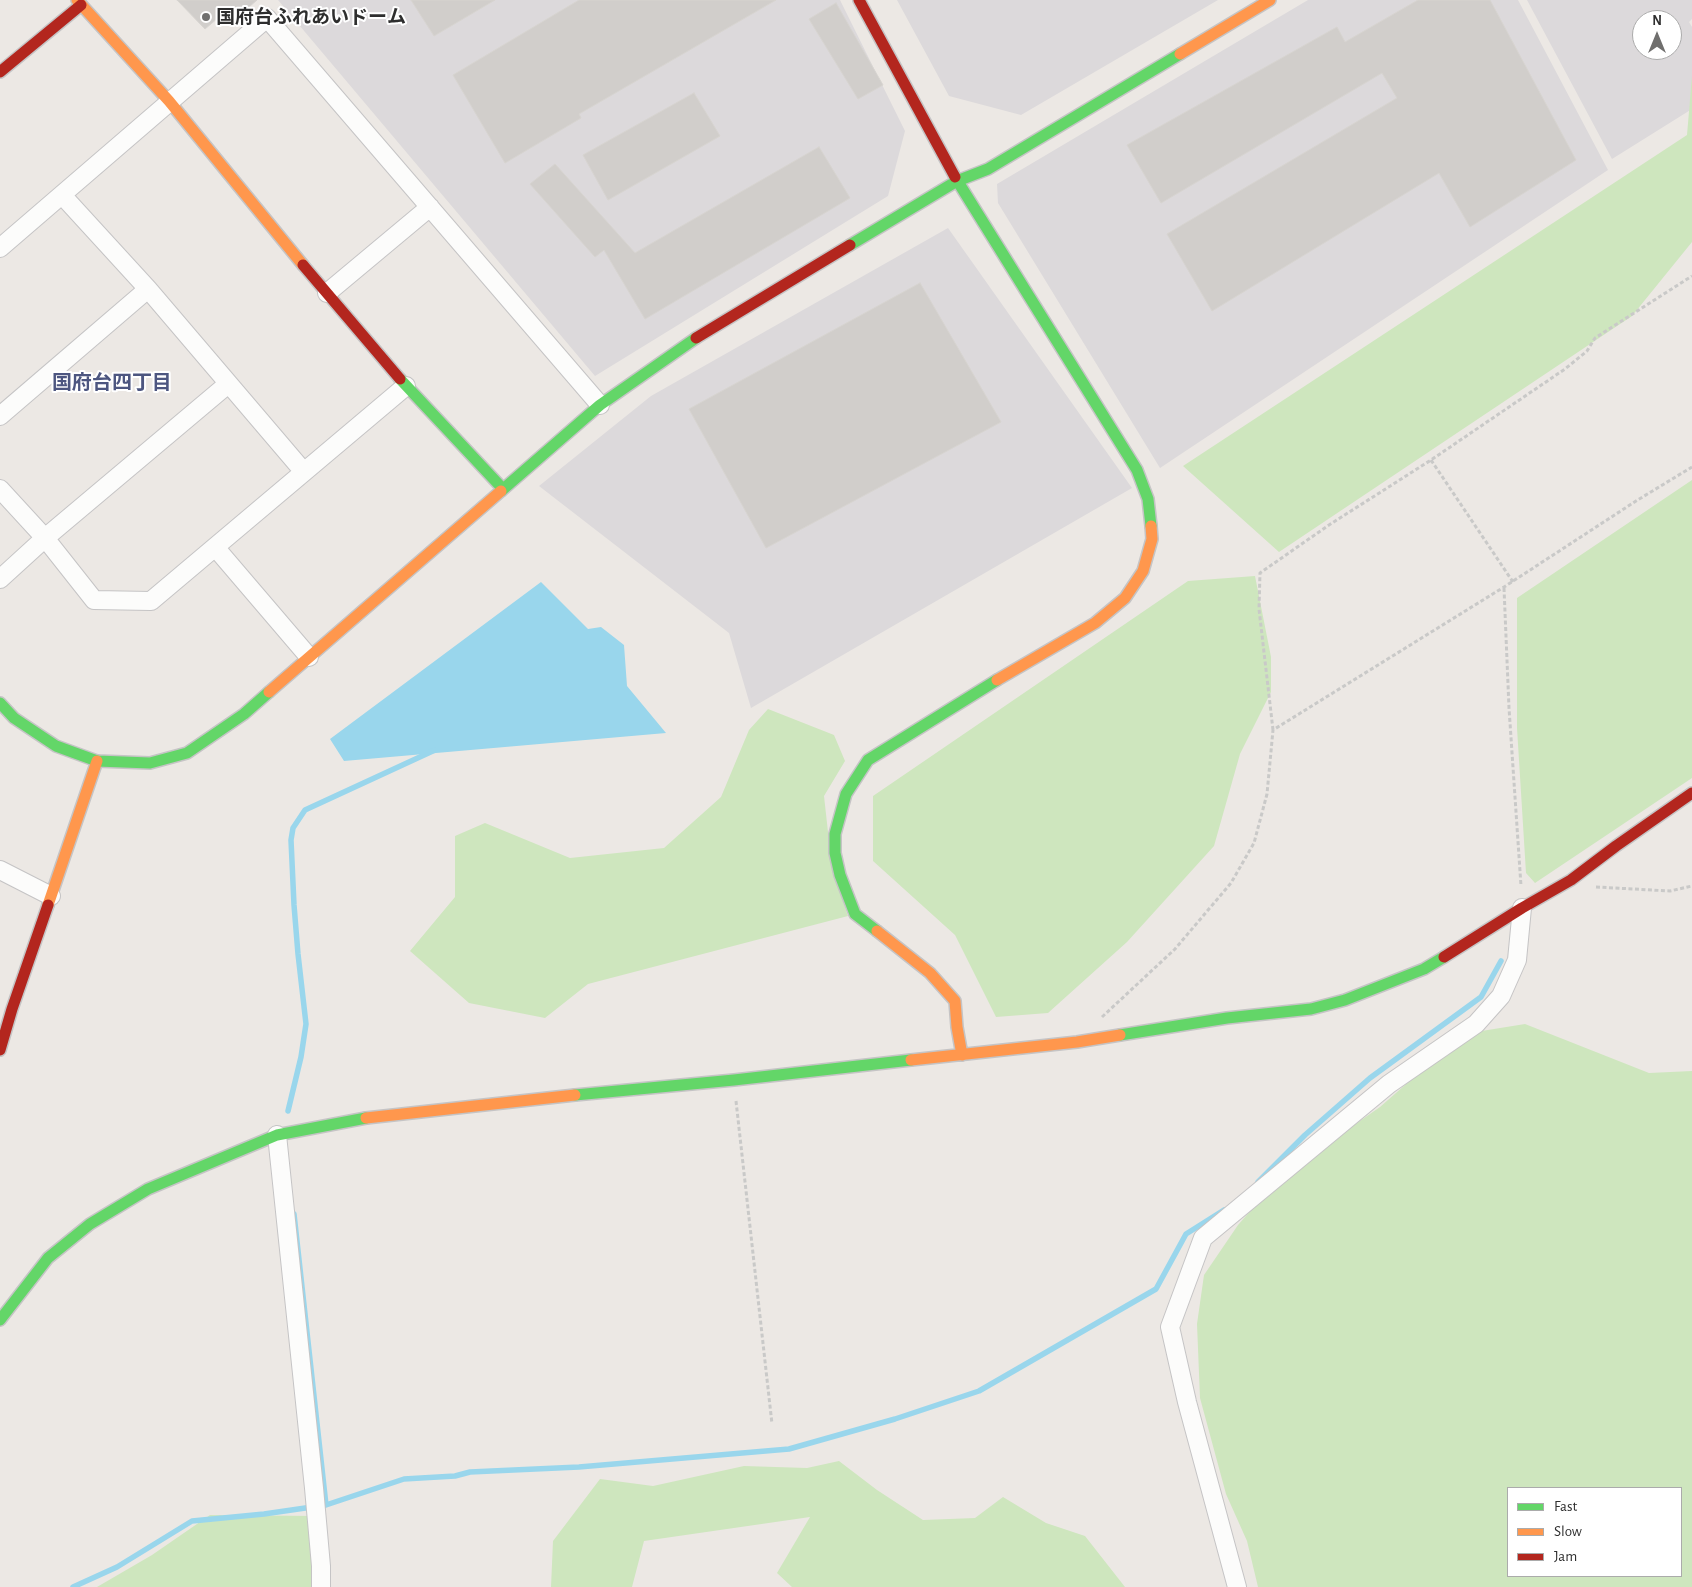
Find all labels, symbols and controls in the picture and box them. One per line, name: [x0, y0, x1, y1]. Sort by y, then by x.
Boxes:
place label: 国府台ふれあいドーム: [216, 6, 406, 28]
north arrow: [1632, 10, 1682, 60]
marker: 国府台ふれあいドーム: [200, 11, 212, 23]
text: N: [1652, 14, 1662, 28]
district label: 国府台四丁目: [52, 371, 172, 395]
legend: [1507, 1487, 1682, 1577]
text: Fast: [1554, 1499, 1577, 1514]
text: Slow: [1554, 1524, 1582, 1539]
text: Jam: [1554, 1549, 1577, 1564]

